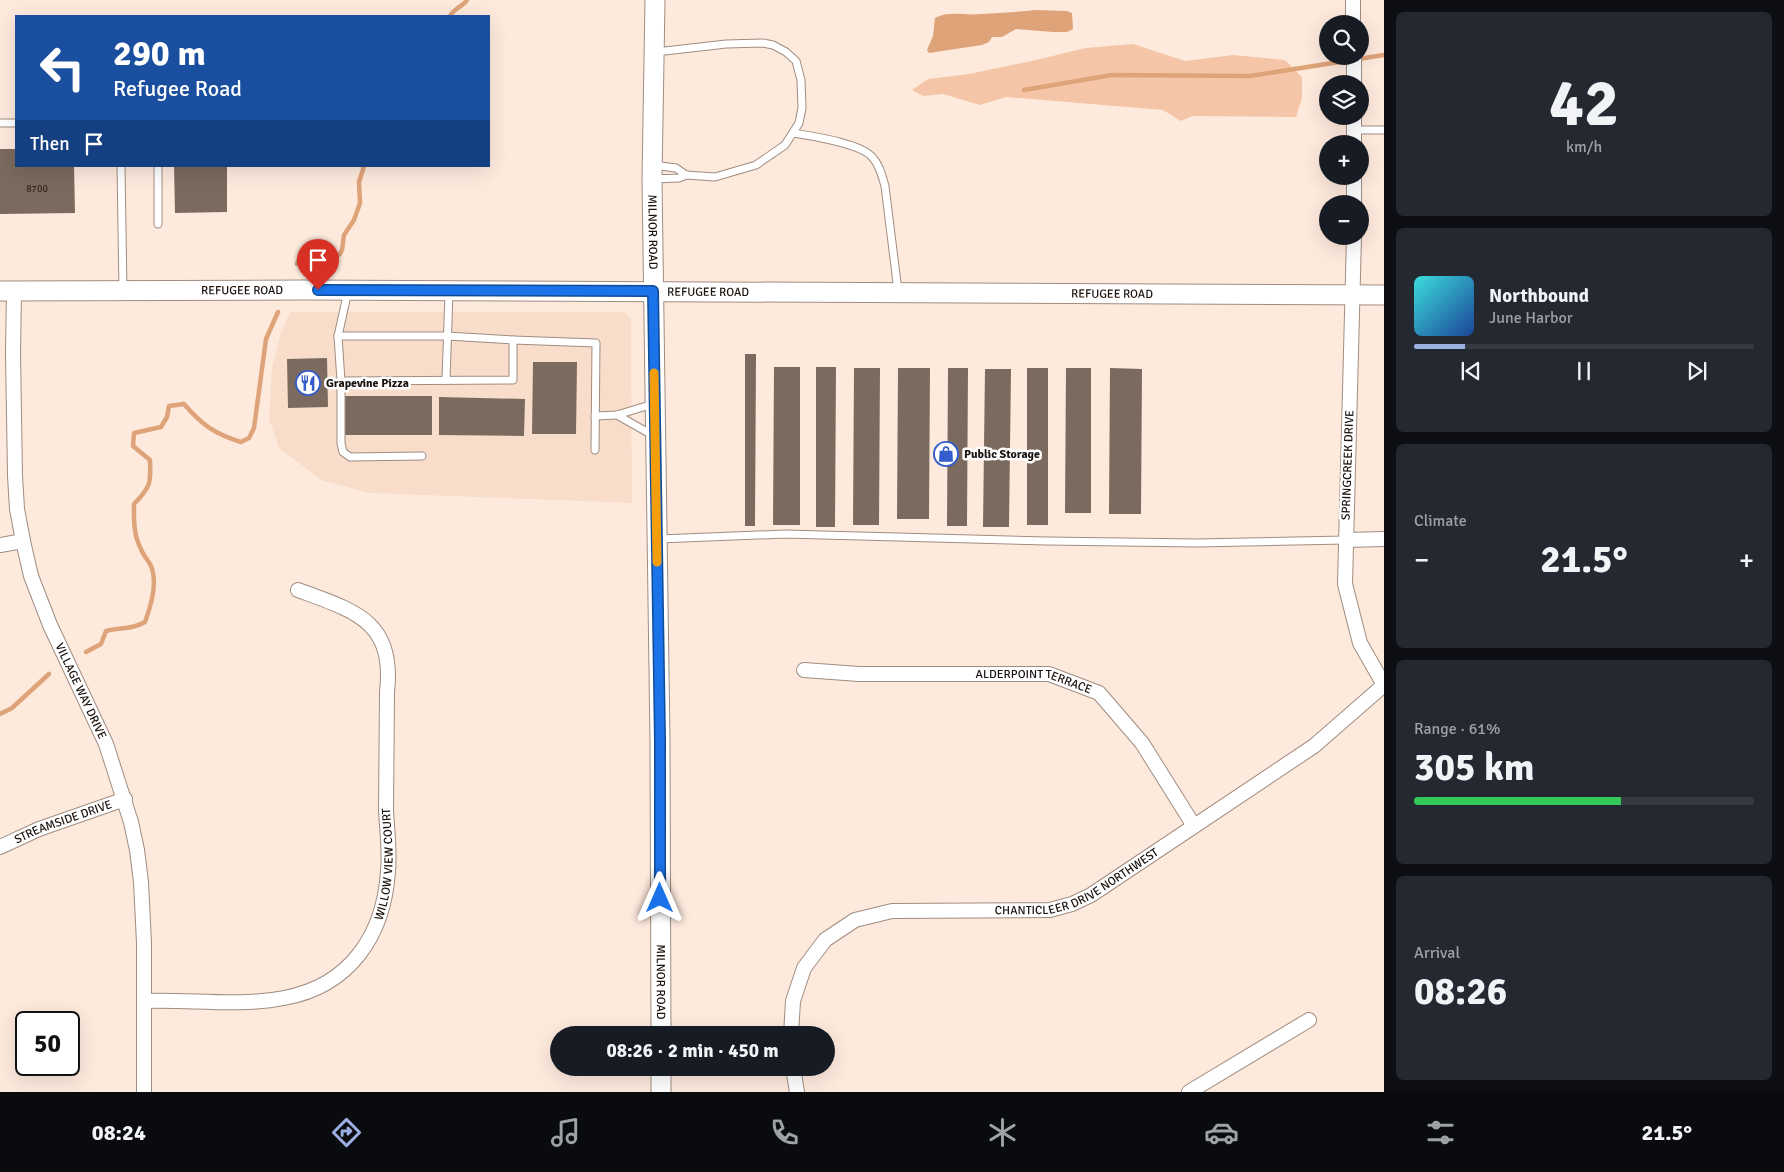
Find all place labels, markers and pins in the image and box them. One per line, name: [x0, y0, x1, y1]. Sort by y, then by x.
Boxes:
pin: [297, 239, 339, 290]
restaurant icon: Grapevine Pizza: [295, 370, 321, 396]
place label: Grapevine Pizza: [326, 376, 409, 391]
shop icon: Public Storage: [933, 441, 959, 467]
place label: Public Storage: [964, 447, 1040, 462]

